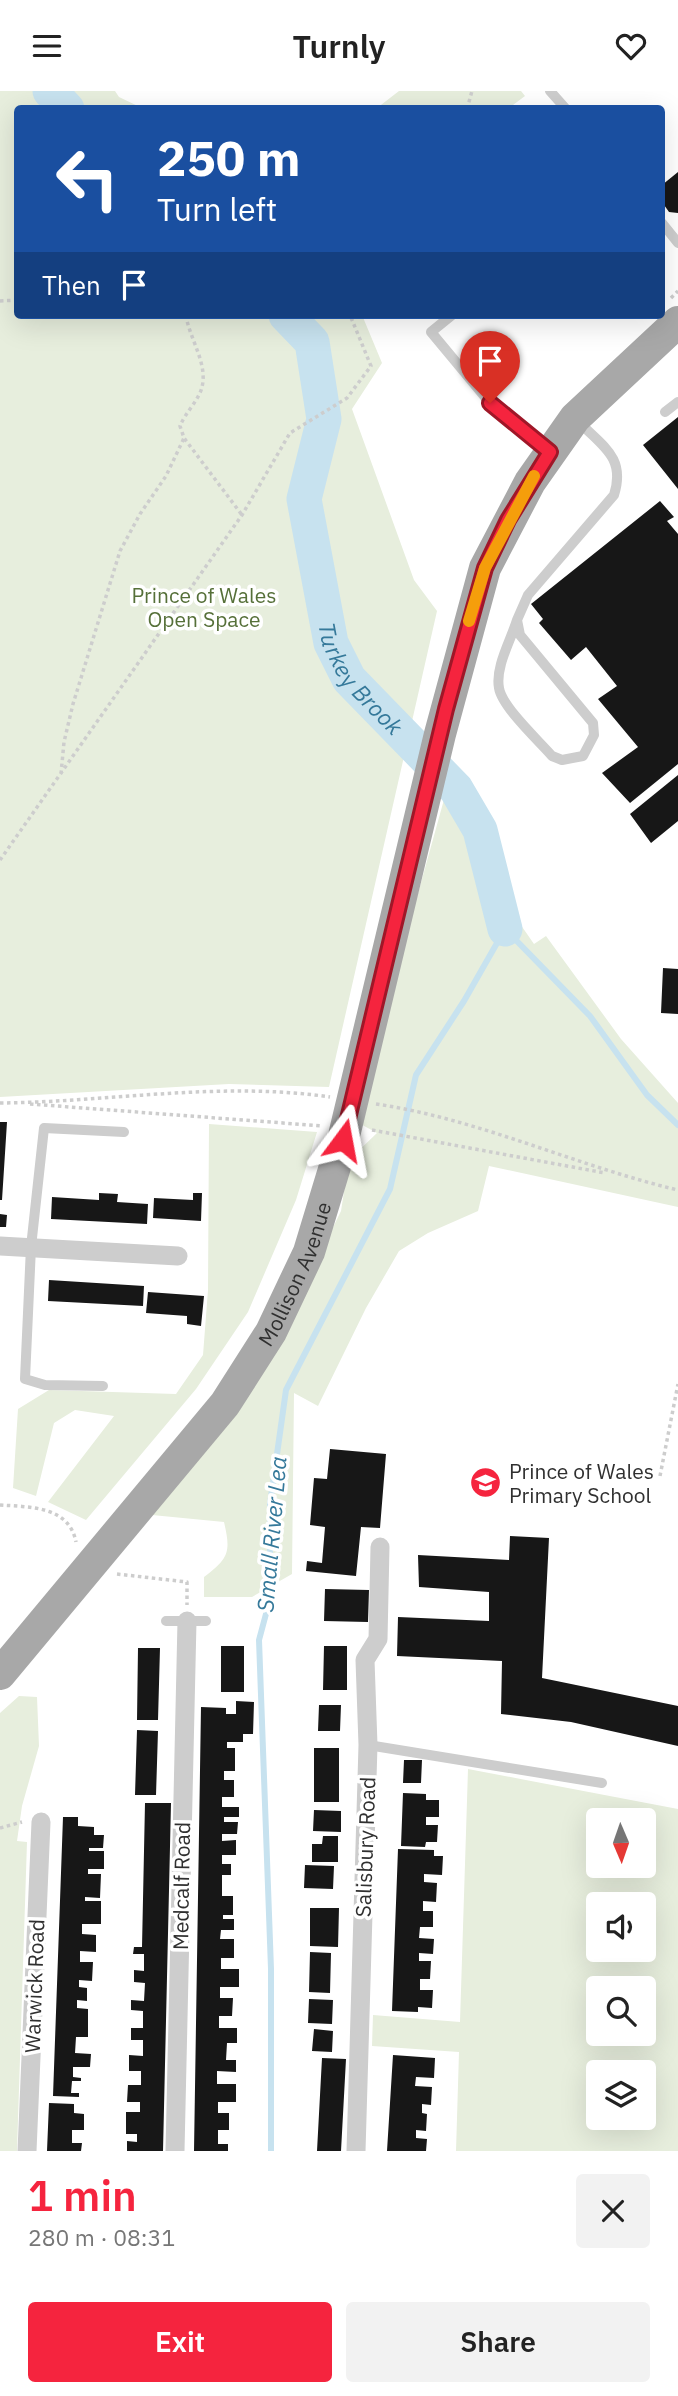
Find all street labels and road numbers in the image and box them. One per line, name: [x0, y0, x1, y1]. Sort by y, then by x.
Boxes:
street label: Mollison Avenue: [252, 1198, 337, 1351]
street label: Salisbury Road: [349, 1776, 381, 1918]
street label: Medcalf Road: [166, 1822, 196, 1950]
street label: Warwick Road: [18, 1919, 50, 2053]

